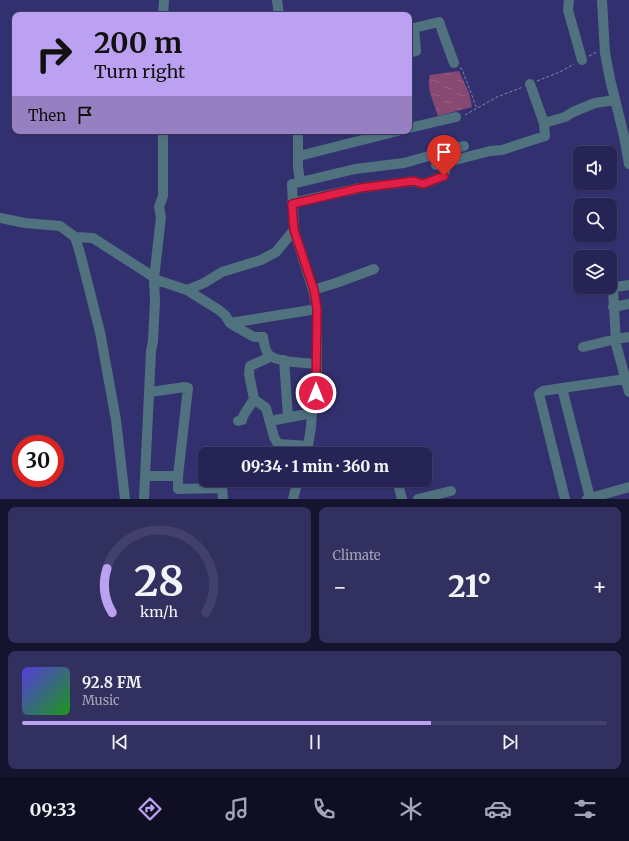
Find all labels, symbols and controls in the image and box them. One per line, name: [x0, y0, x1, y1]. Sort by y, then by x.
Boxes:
text: 200 m: [94, 25, 182, 61]
icon: right: [28, 28, 80, 80]
text: Turn right: [94, 60, 185, 83]
icon: arrive: [74, 104, 96, 126]
text: Then: [28, 106, 66, 125]
pin: [427, 135, 461, 176]
icon: arrive: [433, 141, 455, 163]
map controls: [573, 146, 617, 294]
button: sound: [573, 146, 617, 190]
button: search: [573, 198, 617, 242]
button: layers: [573, 250, 617, 294]
position arrow: [295, 372, 337, 414]
speed limit sign: 30: [12, 435, 64, 487]
text: 09:34 · 1 min · 360 m: [241, 457, 389, 476]
text: Climate: [333, 547, 381, 564]
text: 28: [134, 555, 184, 607]
text: 21°: [448, 567, 492, 605]
text: −: [333, 573, 347, 601]
text: +: [592, 573, 607, 601]
text: km/h: [140, 603, 179, 621]
text: 92.8 FM: [82, 673, 141, 692]
text: Music: [82, 692, 120, 709]
icon: previous: [109, 731, 131, 753]
icon: pause: [304, 731, 326, 753]
icon: next: [499, 731, 521, 753]
icon: directions: [136, 795, 164, 823]
icon: music: [223, 795, 251, 823]
icon: phone: [310, 795, 338, 823]
icon: climate: [397, 795, 425, 823]
icon: car: [484, 795, 512, 823]
icon: filters: [571, 795, 599, 823]
text: 09:33: [30, 798, 76, 821]

